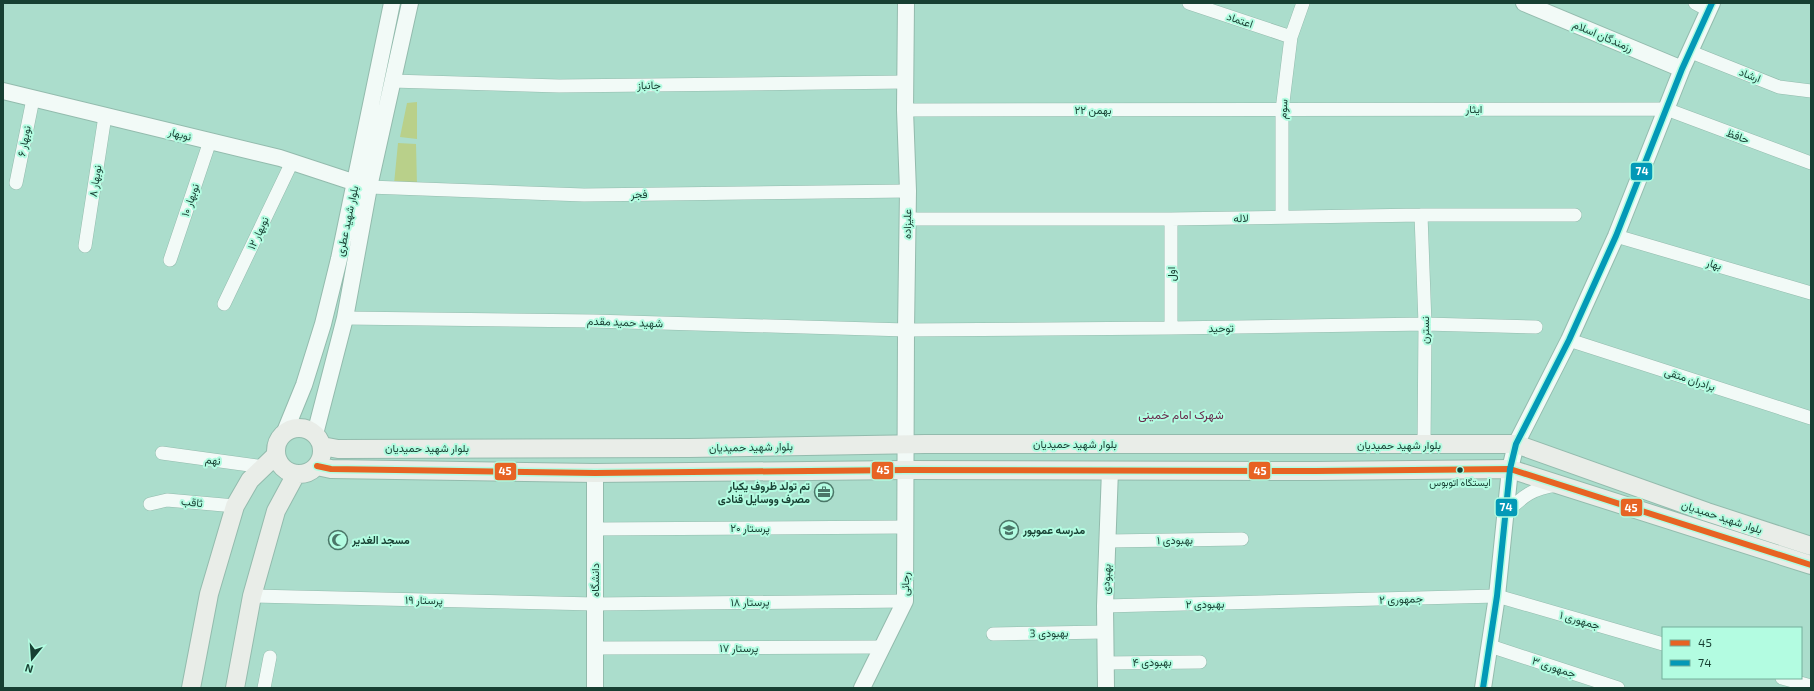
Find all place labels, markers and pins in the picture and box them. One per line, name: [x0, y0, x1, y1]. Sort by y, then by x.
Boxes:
marker: ایستگاه اتوبوس: [1455, 465, 1465, 475]
place label: ایستگاه اتوبوس: [1429, 476, 1491, 489]
place label: تم تولد ظروف یکبار مصرف ووسایل قنادی: [718, 479, 811, 506]
office icon: تم تولد ظروف یکبار مصرف ووسایل قنادی: [813, 481, 835, 503]
school or university icon: مدرسه عموپور: [998, 519, 1020, 541]
place label: مدرسه عموپور: [1022, 523, 1085, 538]
mosque icon: مسجد الغدیر: [327, 529, 349, 551]
place label: مسجد الغدیر: [351, 533, 410, 547]

